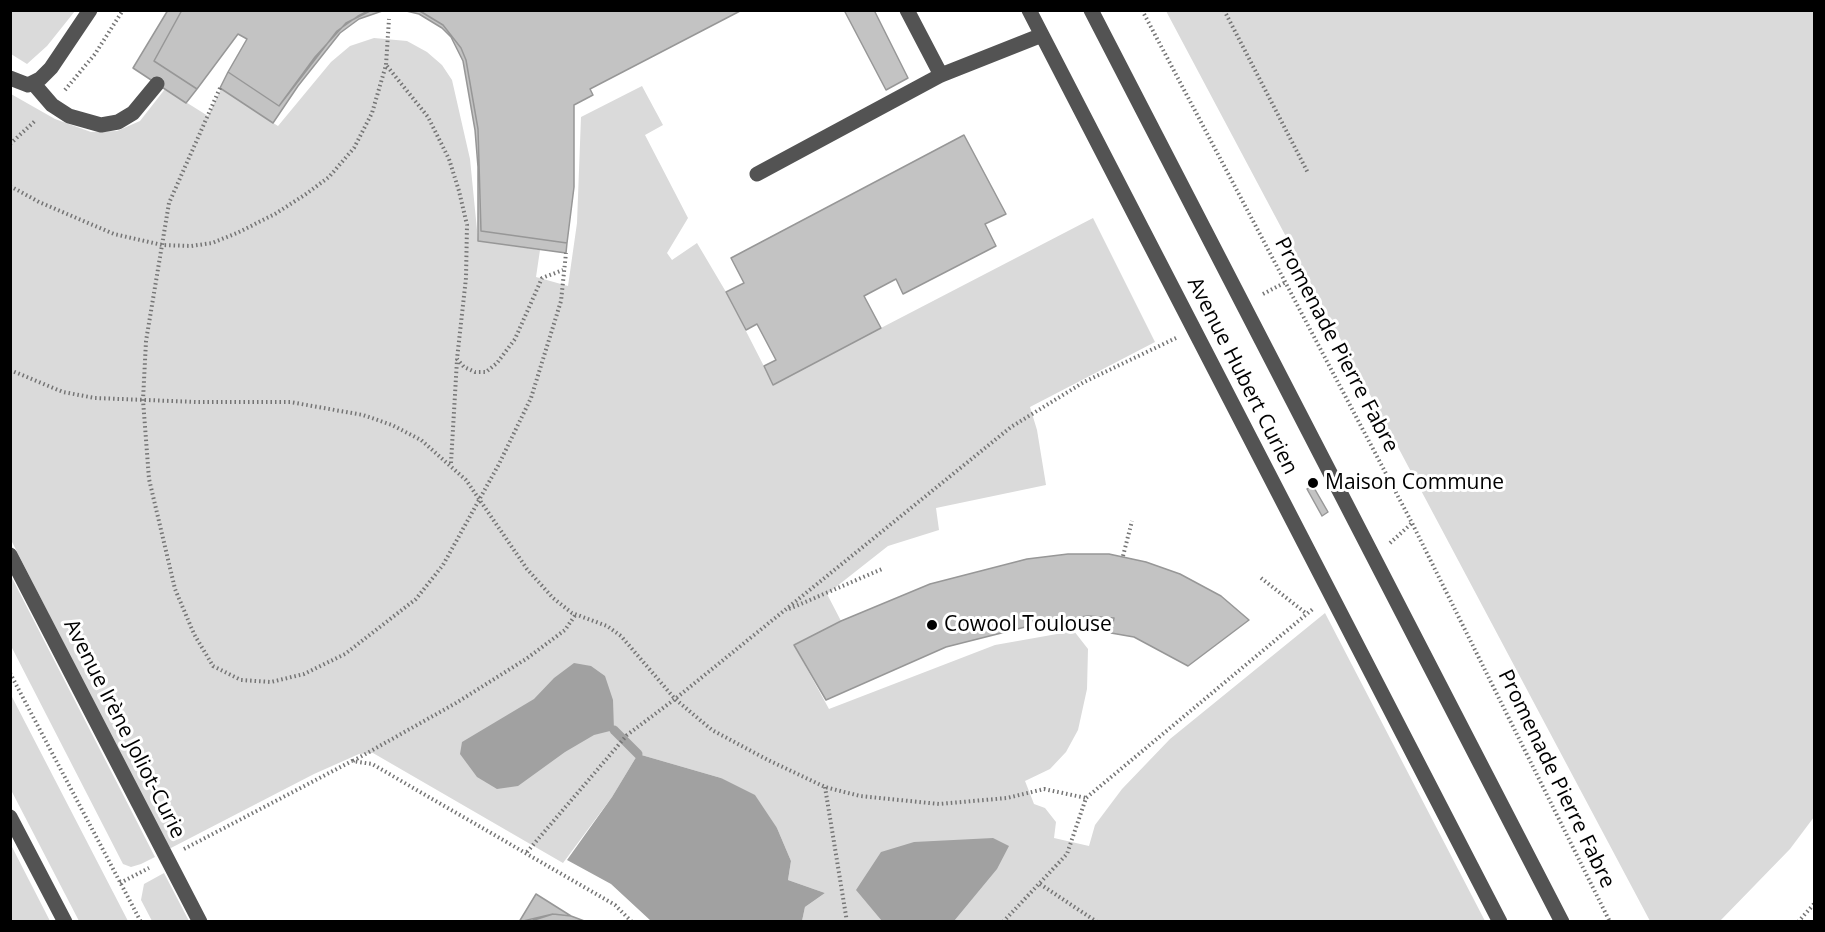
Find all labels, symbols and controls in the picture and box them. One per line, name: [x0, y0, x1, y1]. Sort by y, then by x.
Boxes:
street label: Promenade Pierre Fabre: [1269, 233, 1403, 457]
street label: Avenue Hubert Curien: [1181, 273, 1303, 479]
place label: Maison Commune: [1325, 470, 1504, 496]
marker: Maison Commune: [1306, 476, 1320, 490]
place label: Cowool Toulouse: [944, 612, 1112, 638]
street label: Avenue Irène Joliot-Curie: [58, 615, 190, 843]
marker: Cowool Toulouse: [925, 618, 939, 632]
street label: Promenade Pierre Fabre: [1492, 666, 1620, 892]

